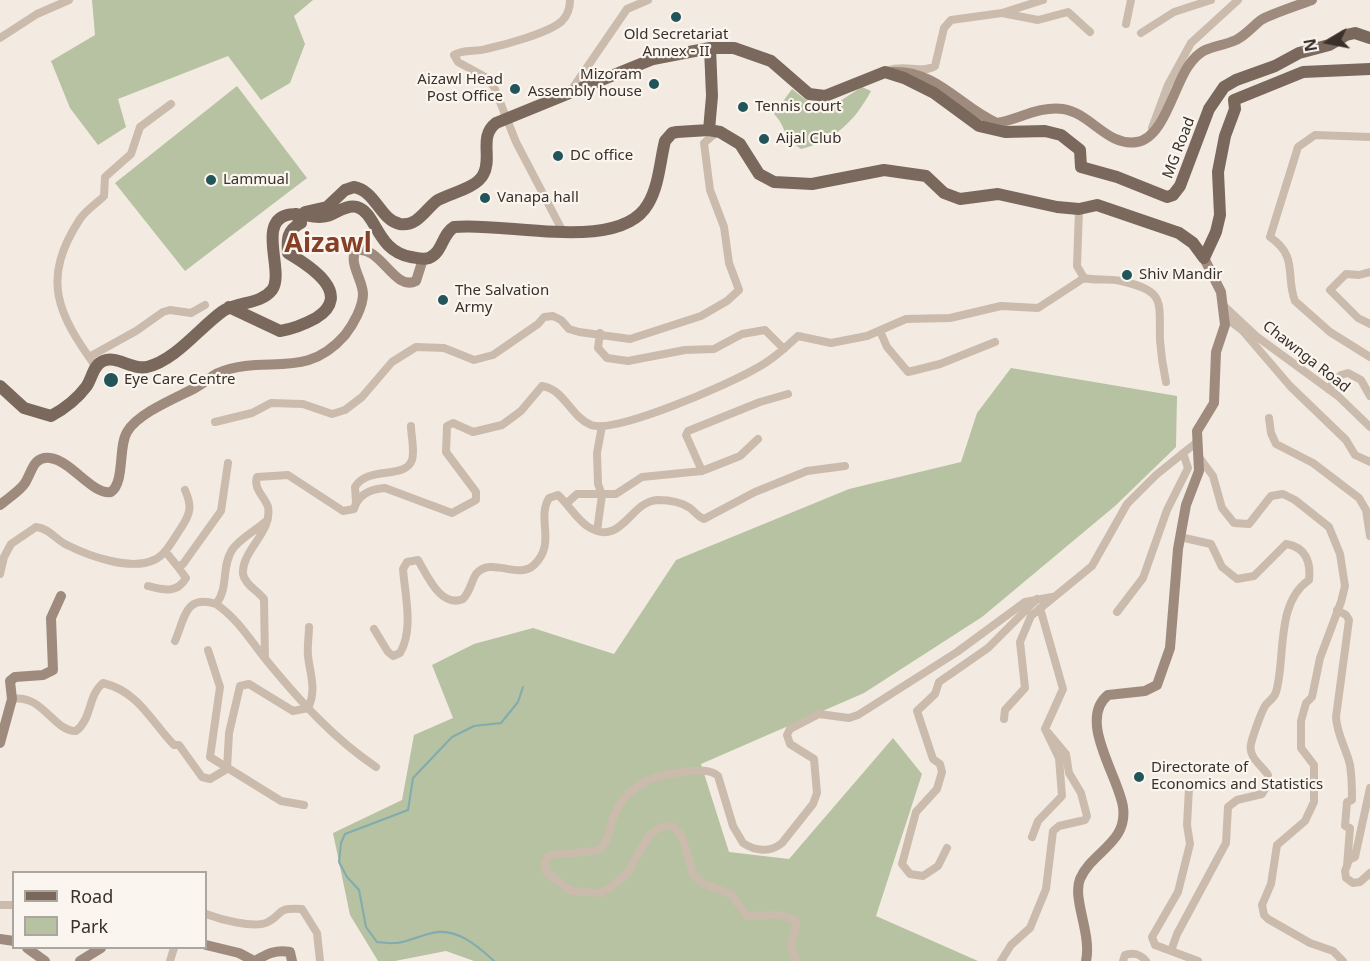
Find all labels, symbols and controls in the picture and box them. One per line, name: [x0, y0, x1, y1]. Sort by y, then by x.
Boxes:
marker: Old Secretariat Annex - II: [669, 10, 683, 24]
north arrow: [1298, 12, 1358, 72]
place label: Old Secretariat Annex - II: [624, 26, 728, 61]
text: N: [1298, 37, 1322, 53]
place label: Mizoram Assembly house: [528, 66, 642, 101]
place label: Aizawl Head Post Office: [417, 71, 503, 106]
marker: Mizoram Assembly house: [647, 77, 661, 91]
marker: Aizawl Head Post Office: [508, 82, 522, 96]
place label: Tennis court: [755, 98, 841, 116]
marker: Tennis court: [736, 100, 750, 114]
street label: MG Road: [1159, 115, 1199, 181]
place label: Aijal Club: [776, 130, 841, 148]
marker: Aijal Club: [757, 132, 771, 146]
place label: DC office: [570, 147, 633, 165]
marker: DC office: [551, 149, 565, 163]
place label: Lammual: [223, 171, 289, 189]
marker: Lammual: [204, 173, 218, 187]
place label: Vanapa hall: [497, 189, 579, 207]
marker: Vanapa hall: [478, 191, 492, 205]
district label: Aizawl: [284, 228, 372, 260]
place label: Shiv Mandir: [1139, 266, 1222, 284]
marker: Shiv Mandir: [1120, 268, 1134, 282]
place label: The Salvation Army: [455, 282, 549, 317]
marker: The Salvation Army: [436, 293, 450, 307]
street label: Chawnga Road: [1259, 317, 1353, 397]
marker: Eye Care Centre: [102, 371, 120, 389]
place label: Eye Care Centre: [124, 371, 235, 389]
place label: Directorate of Economics and Statistics: [1151, 759, 1323, 794]
marker: Directorate of Economics and Statistics: [1132, 770, 1146, 784]
legend: [12, 871, 207, 949]
text: Road: [70, 884, 113, 908]
text: Park: [70, 914, 108, 938]

